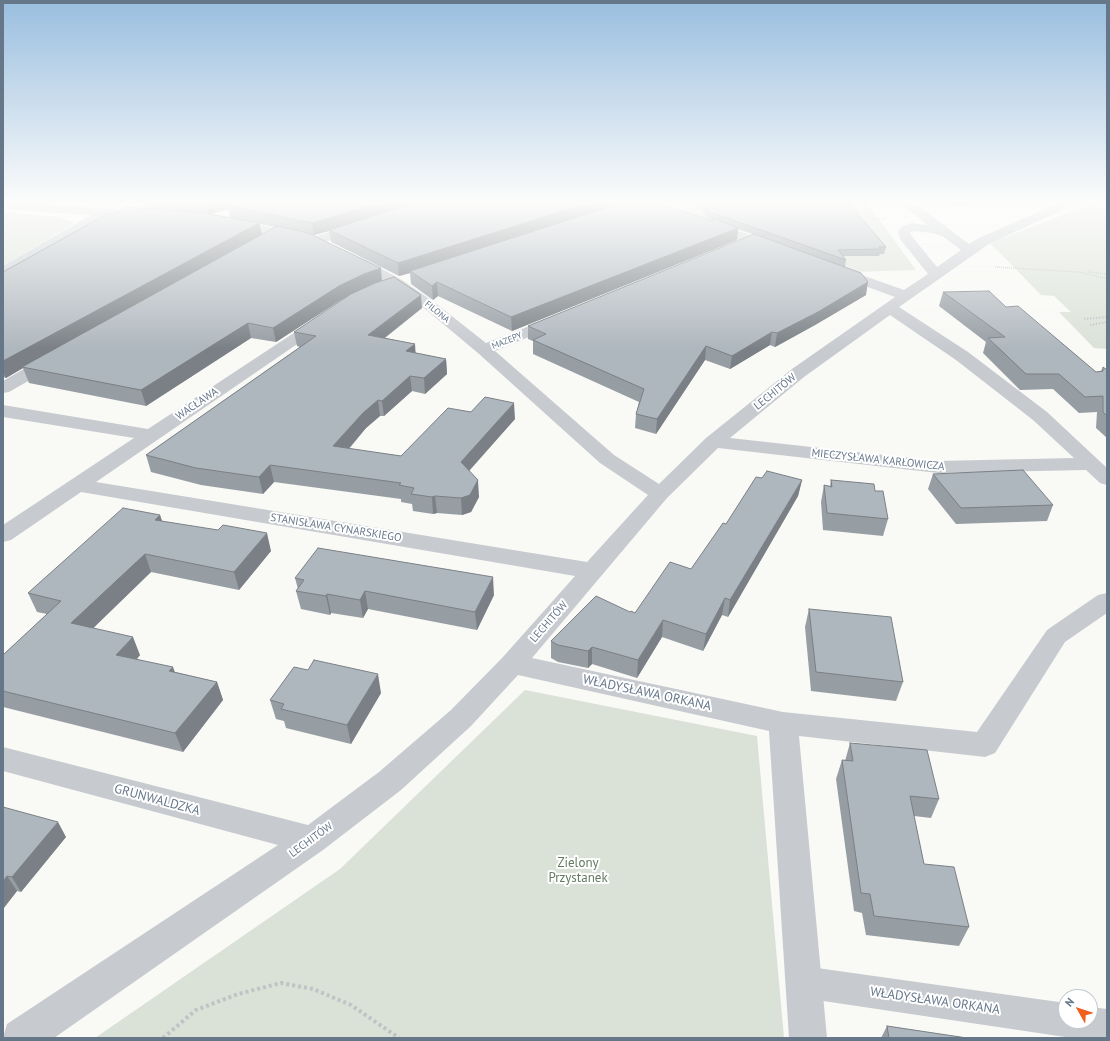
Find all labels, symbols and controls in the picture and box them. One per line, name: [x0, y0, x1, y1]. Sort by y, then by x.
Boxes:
street label: FILONA: [422, 299, 452, 325]
street label: MAZEPY: [490, 330, 524, 352]
street label: LECHITÓW: [751, 371, 799, 413]
street label: WACŁAWA: [173, 385, 221, 423]
street label: MIECZYSŁAWA KARŁOWICZA: [811, 446, 945, 474]
street label: STANISŁAWA CYNARSKIEGO: [270, 511, 402, 545]
street label: LECHITÓW: [527, 599, 571, 645]
street label: WŁADYSŁAWA ORKANA: [581, 672, 713, 714]
street label: GRUNWALDZKA: [112, 781, 202, 819]
street label: LECHITÓW: [287, 820, 335, 860]
park label: Zielony Przystanek: [548, 855, 608, 886]
street label: WŁADYSŁAWA ORKANA: [869, 984, 1001, 1018]
north arrow: [1058, 989, 1098, 1029]
text: N: [1062, 995, 1077, 1009]

